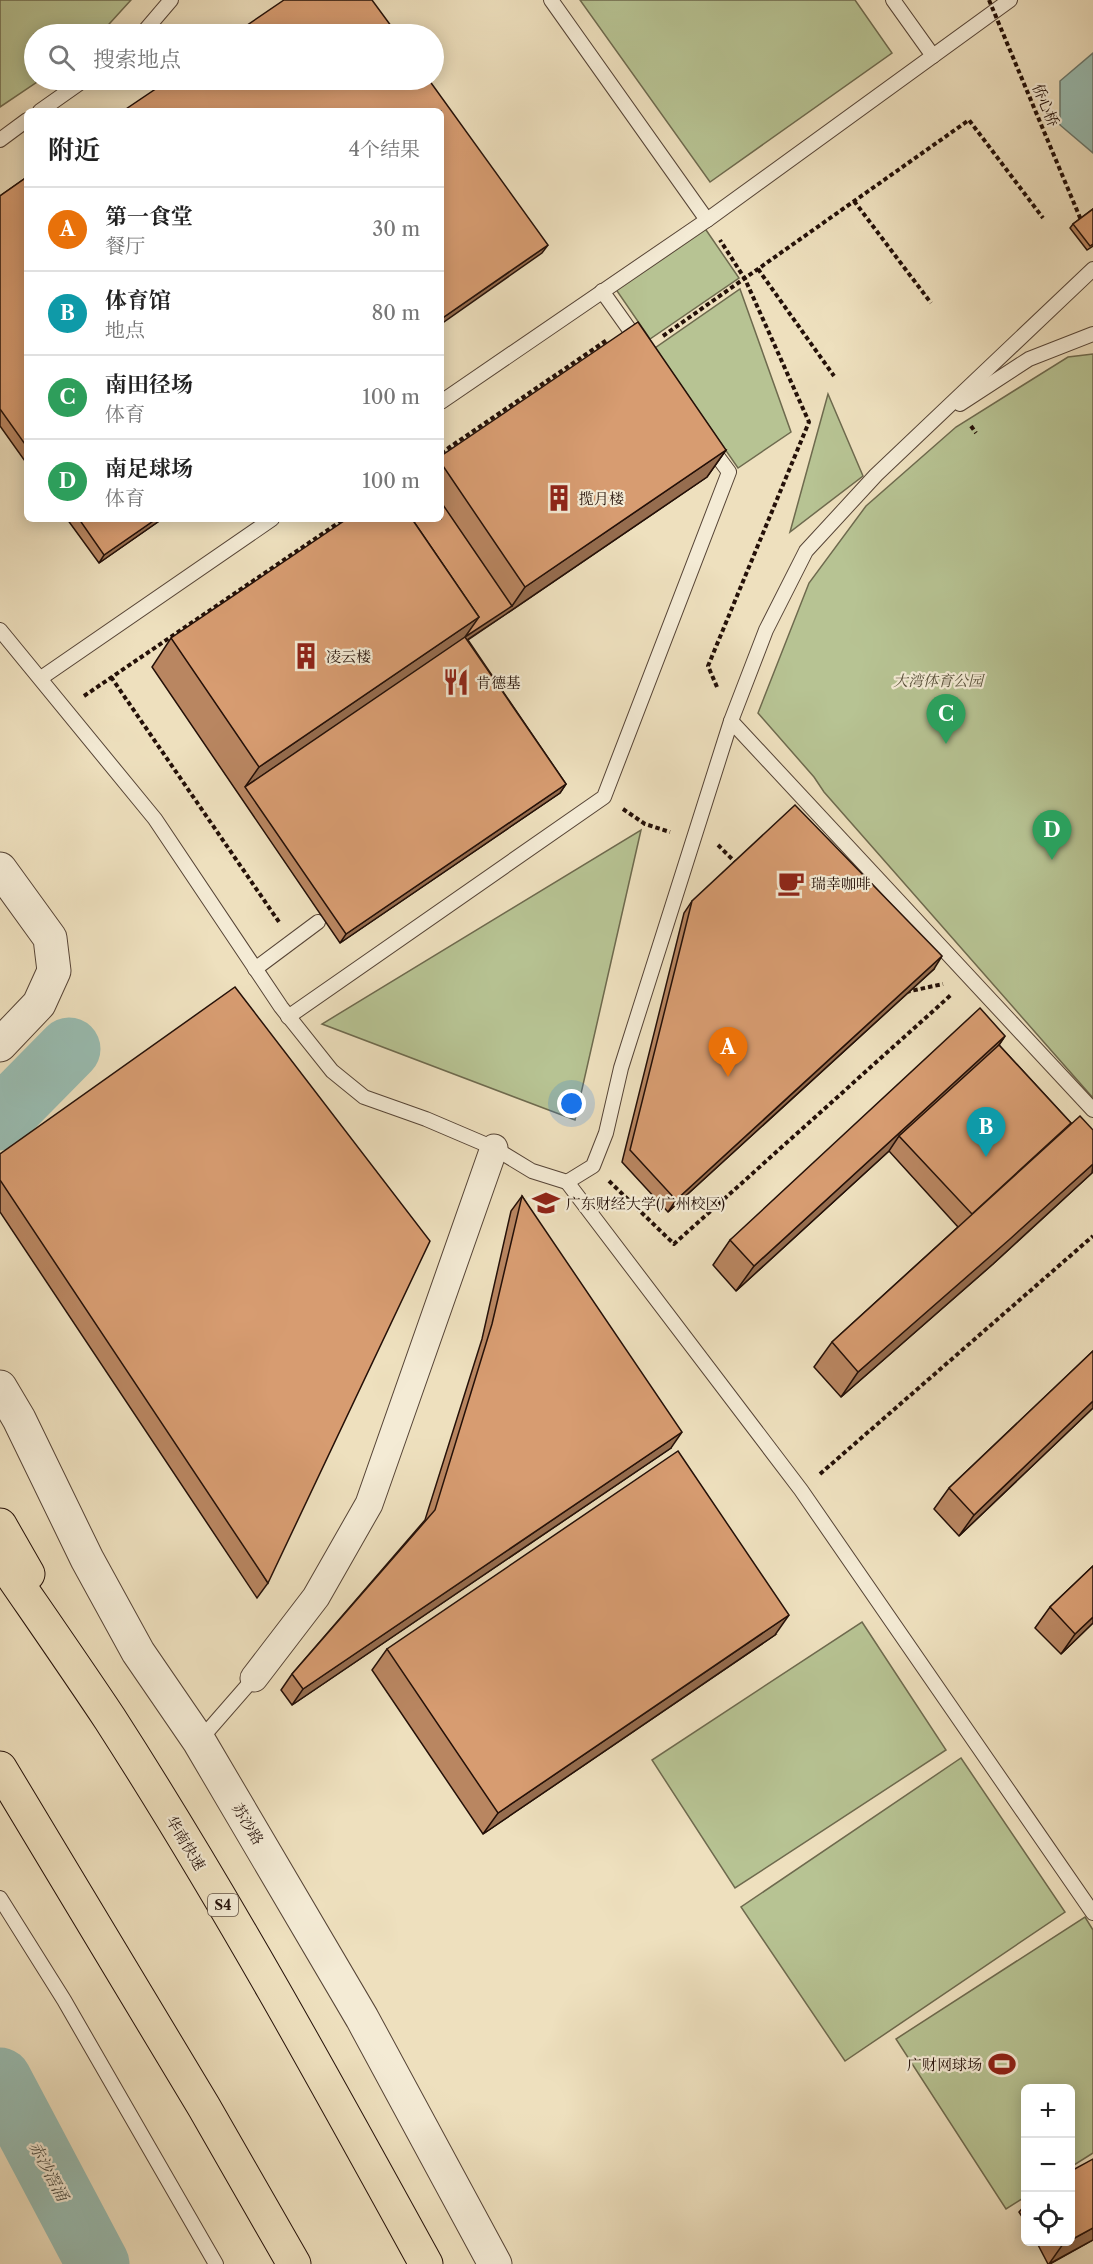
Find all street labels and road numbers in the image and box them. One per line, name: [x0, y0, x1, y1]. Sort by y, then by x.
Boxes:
street label: 侨心桥: [1028, 81, 1064, 129]
street label: 苏沙路: [228, 1800, 268, 1848]
street label: 华南快速: [162, 1812, 210, 1874]
road number: S4: [208, 1894, 238, 1916]

